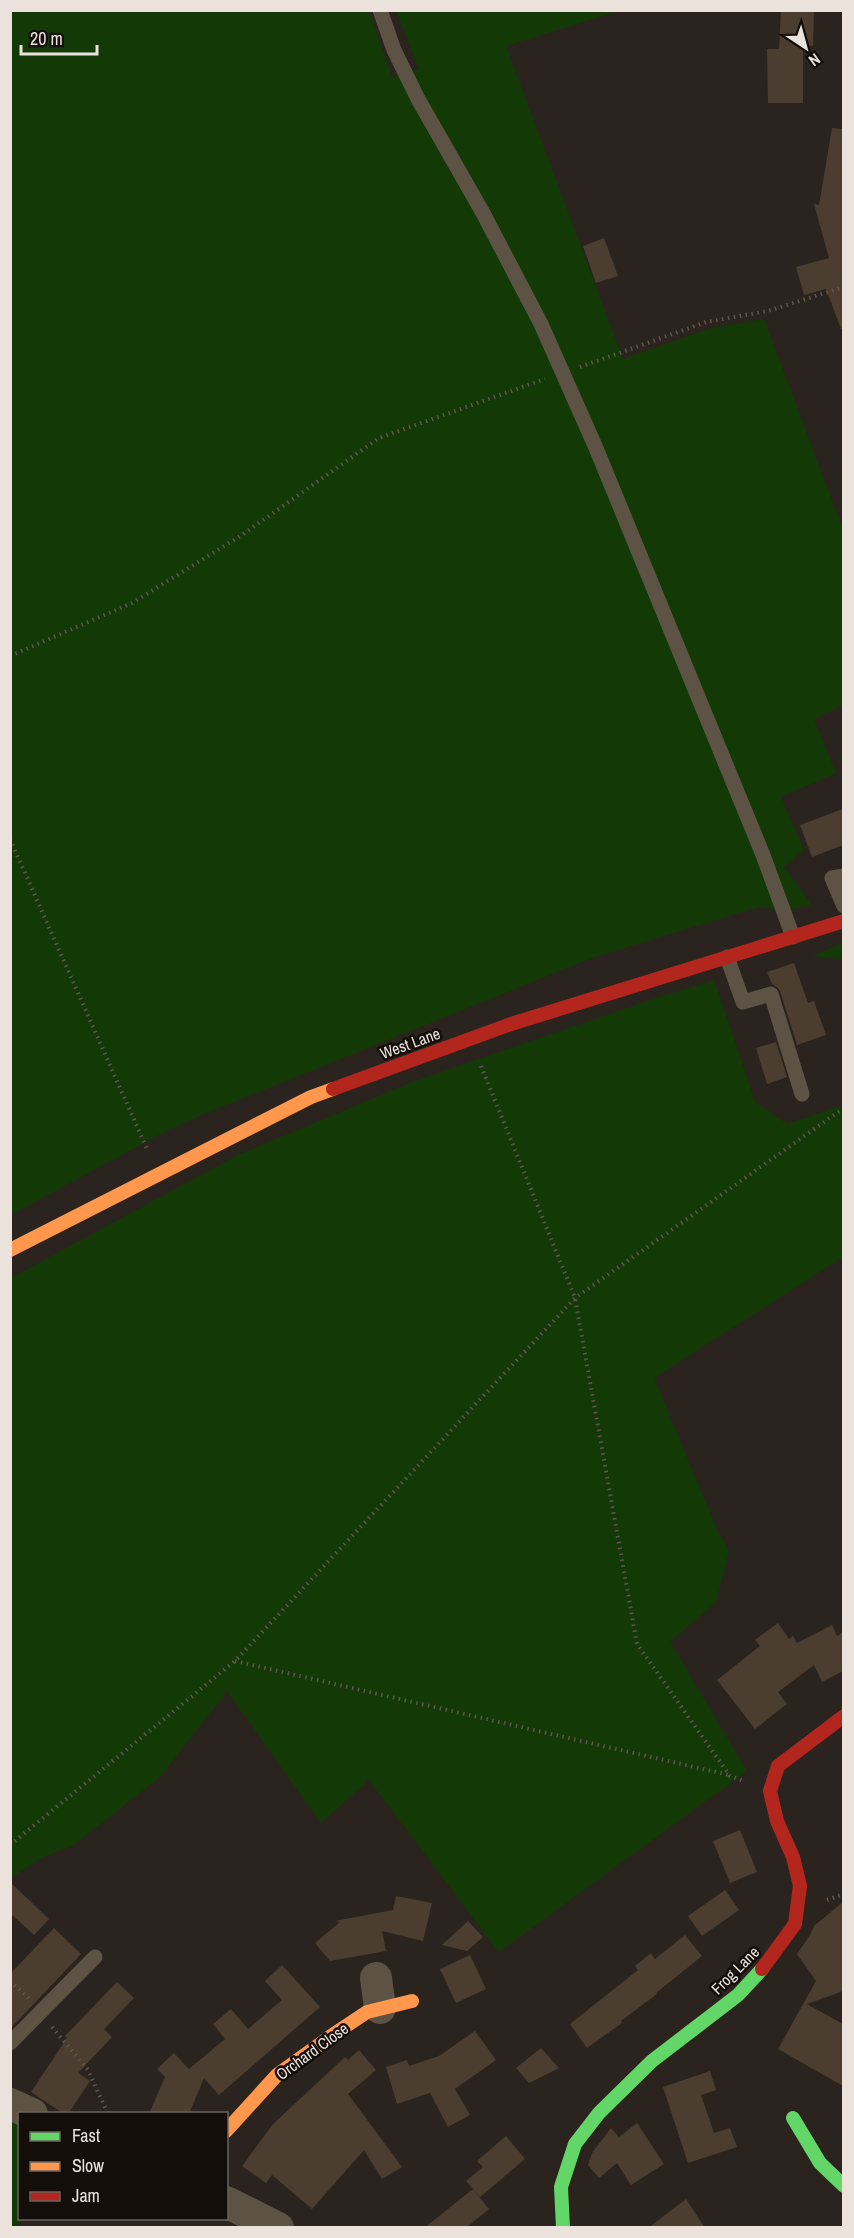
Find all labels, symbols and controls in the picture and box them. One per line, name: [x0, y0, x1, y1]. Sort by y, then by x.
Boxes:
scale bar: [21, 18, 98, 56]
north arrow: [776, 18, 836, 78]
text: 20 m: [30, 26, 63, 51]
text: N: [805, 48, 825, 72]
street label: West Lane: [377, 1022, 443, 1064]
street label: Frog Lane: [706, 1941, 764, 1999]
street label: Orchard Close: [271, 2017, 353, 2085]
legend: [18, 2112, 228, 2220]
text: Fast: [72, 2123, 100, 2148]
text: Slow: [72, 2153, 104, 2178]
text: Jam: [72, 2183, 100, 2208]

